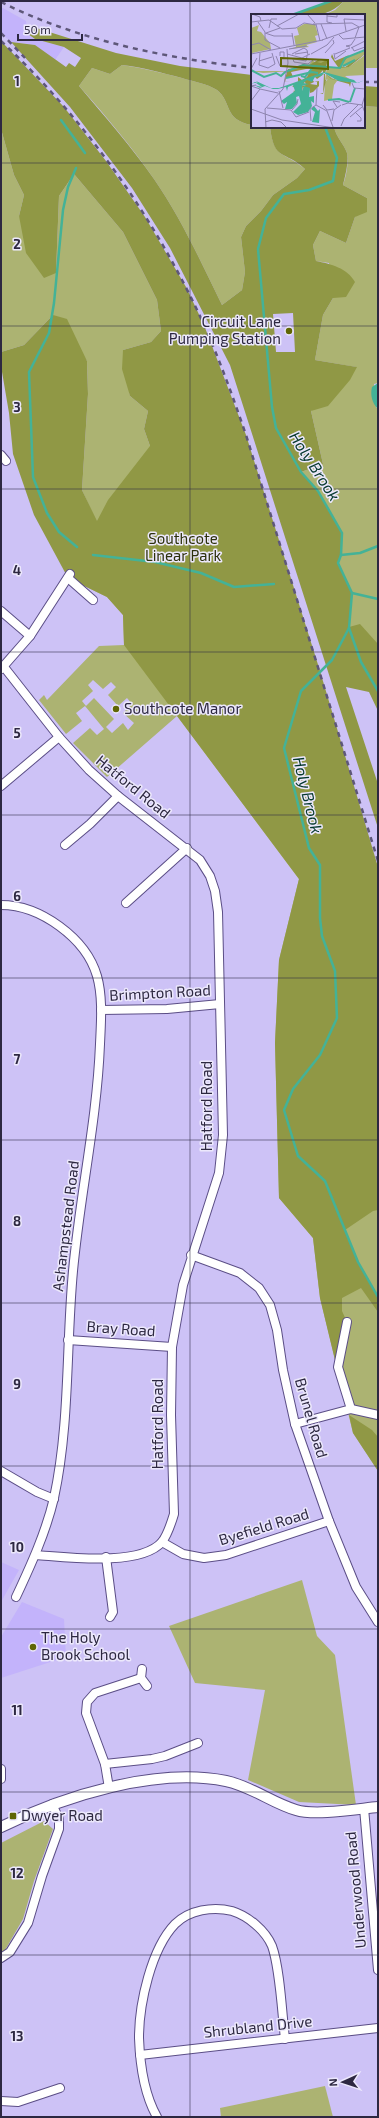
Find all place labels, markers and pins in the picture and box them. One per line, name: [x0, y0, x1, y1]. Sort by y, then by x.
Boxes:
place label: Circuit Lane Pumping Station: [169, 312, 281, 347]
marker: Circuit Lane Pumping Station: [284, 326, 294, 336]
place label: Southcote Manor: [124, 699, 241, 717]
marker: Southcote Manor: [111, 704, 121, 714]
place label: The Holy Brook School: [41, 1628, 130, 1663]
marker: The Holy Brook School: [28, 1642, 38, 1652]
place label: Dwyer Road: [21, 1806, 103, 1824]
marker: Dwyer Road: [8, 1811, 18, 1821]

